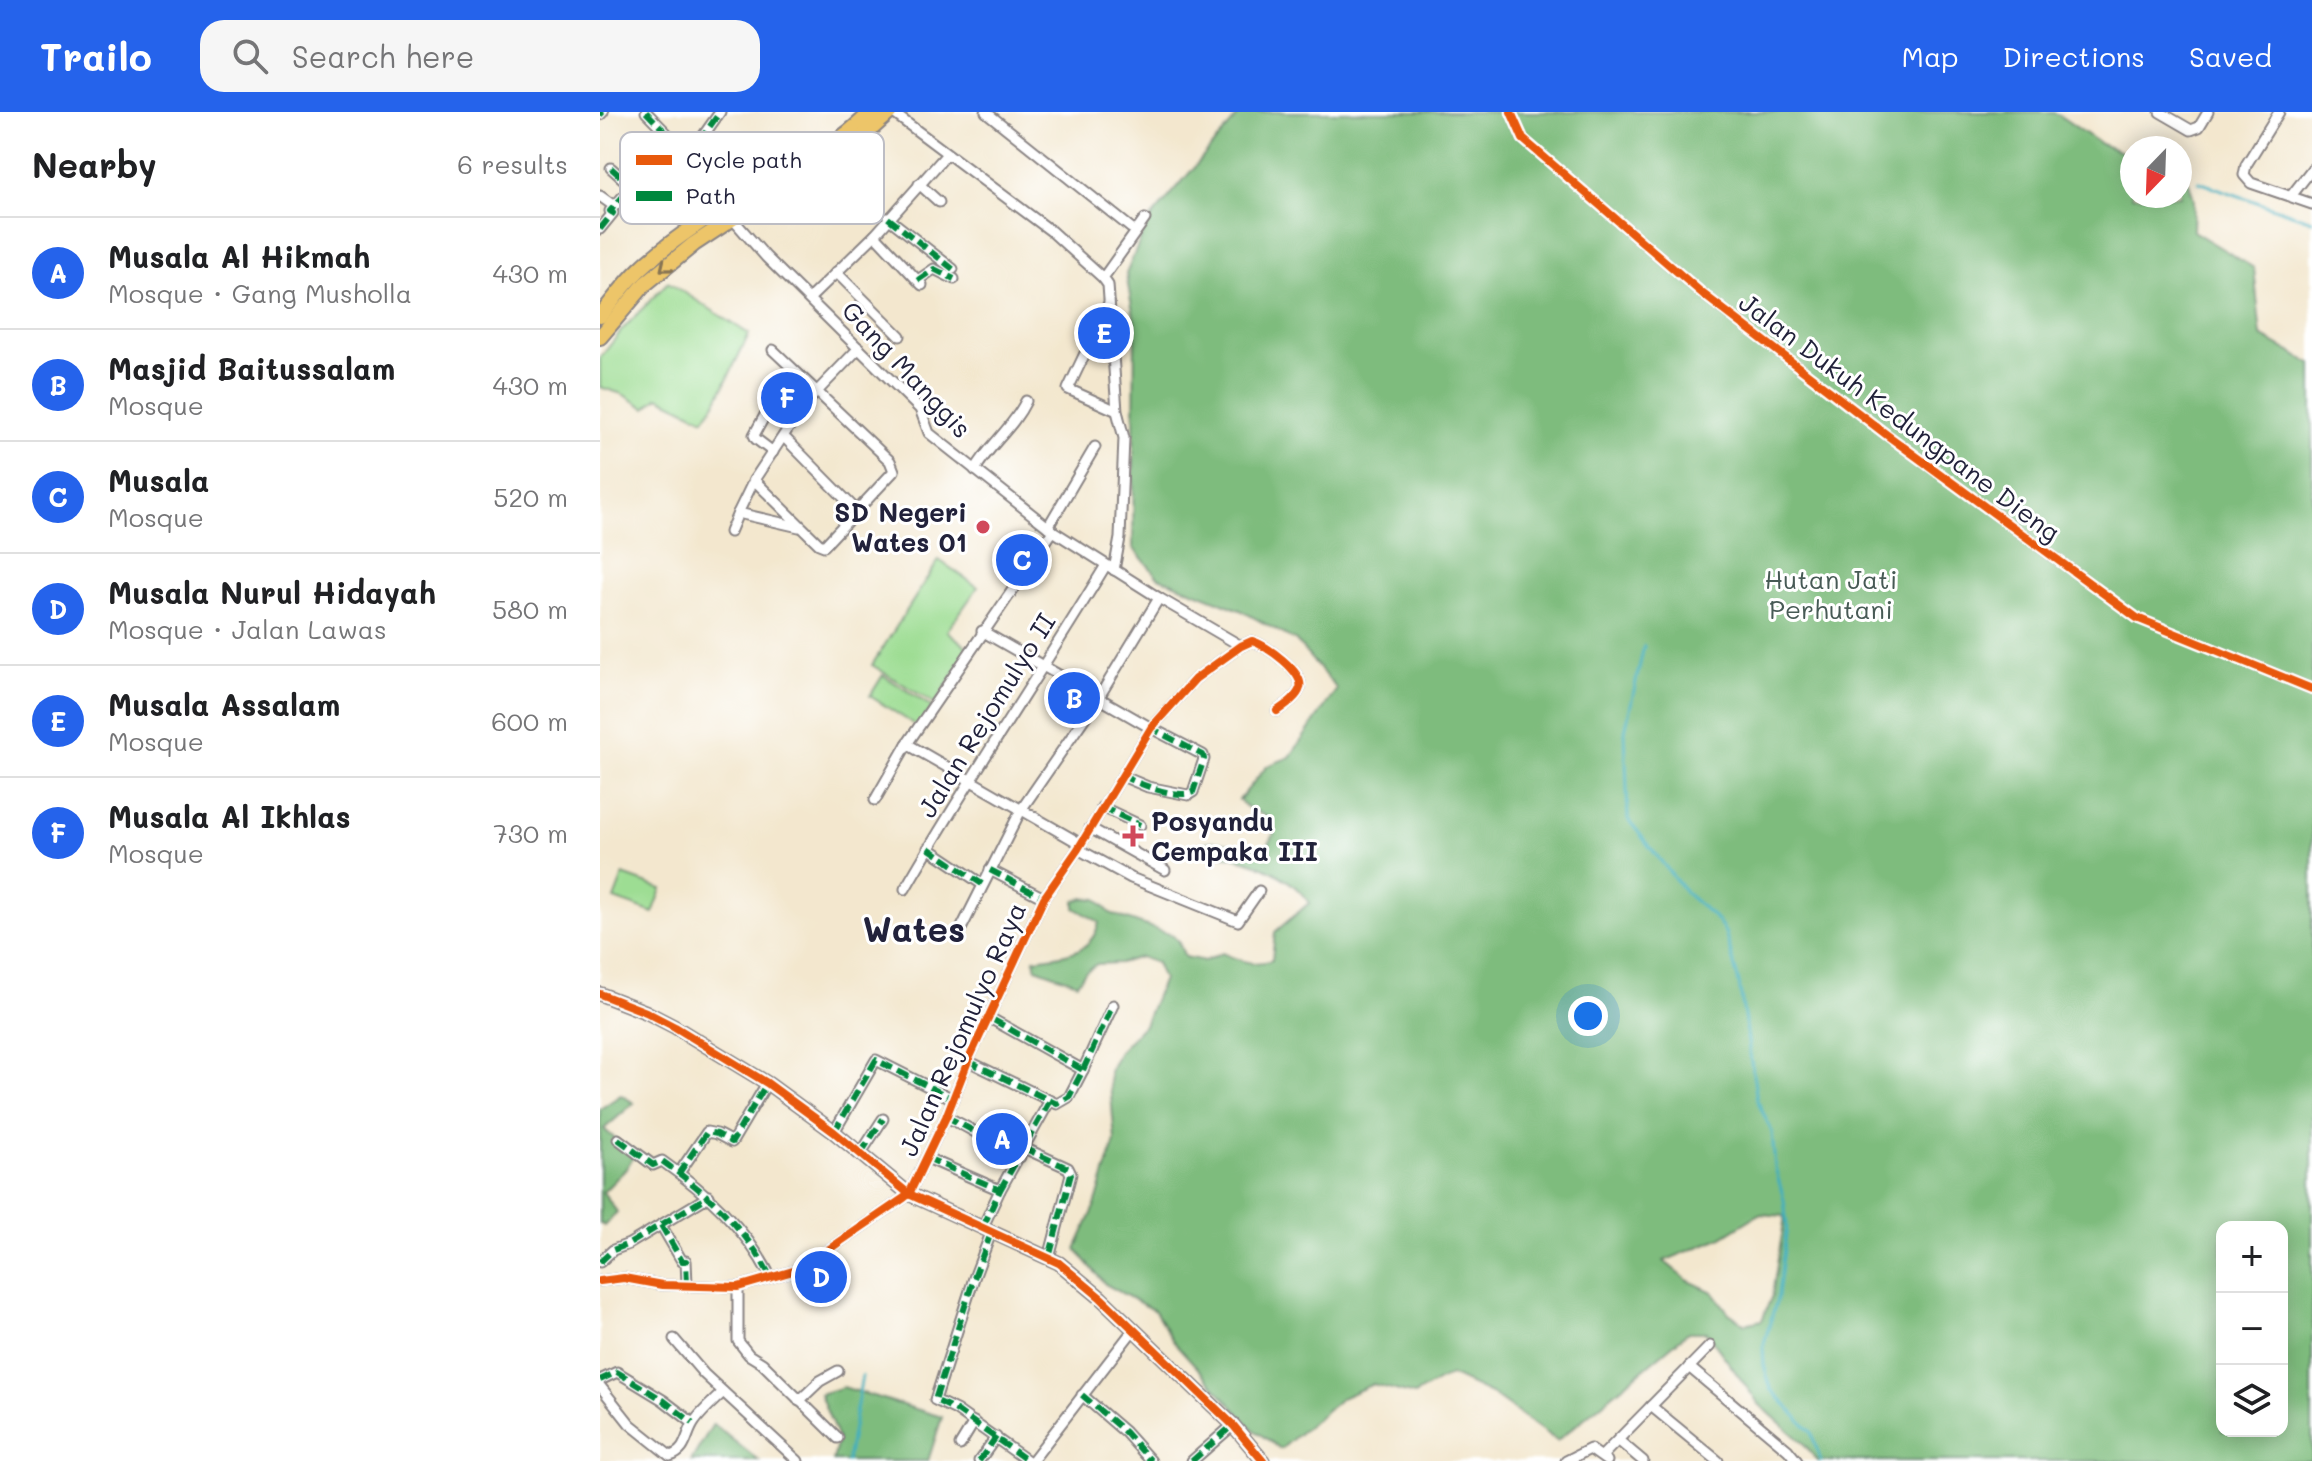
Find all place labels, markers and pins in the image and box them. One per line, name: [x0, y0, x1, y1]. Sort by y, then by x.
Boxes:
pin: E: [1078, 303, 1130, 363]
pin: F: [761, 368, 813, 428]
place label: SD Negeri Wates 01: [834, 495, 967, 559]
marker: SD Negeri Wates 01: [974, 518, 992, 536]
pin: C: [996, 530, 1048, 590]
pin: B: [1048, 668, 1100, 728]
place label: Posyandu Cempaka III: [1151, 804, 1318, 868]
marker: Posyandu Cempaka III: [1122, 825, 1144, 847]
pin: A: [976, 1109, 1028, 1169]
pin: D: [795, 1247, 847, 1307]

